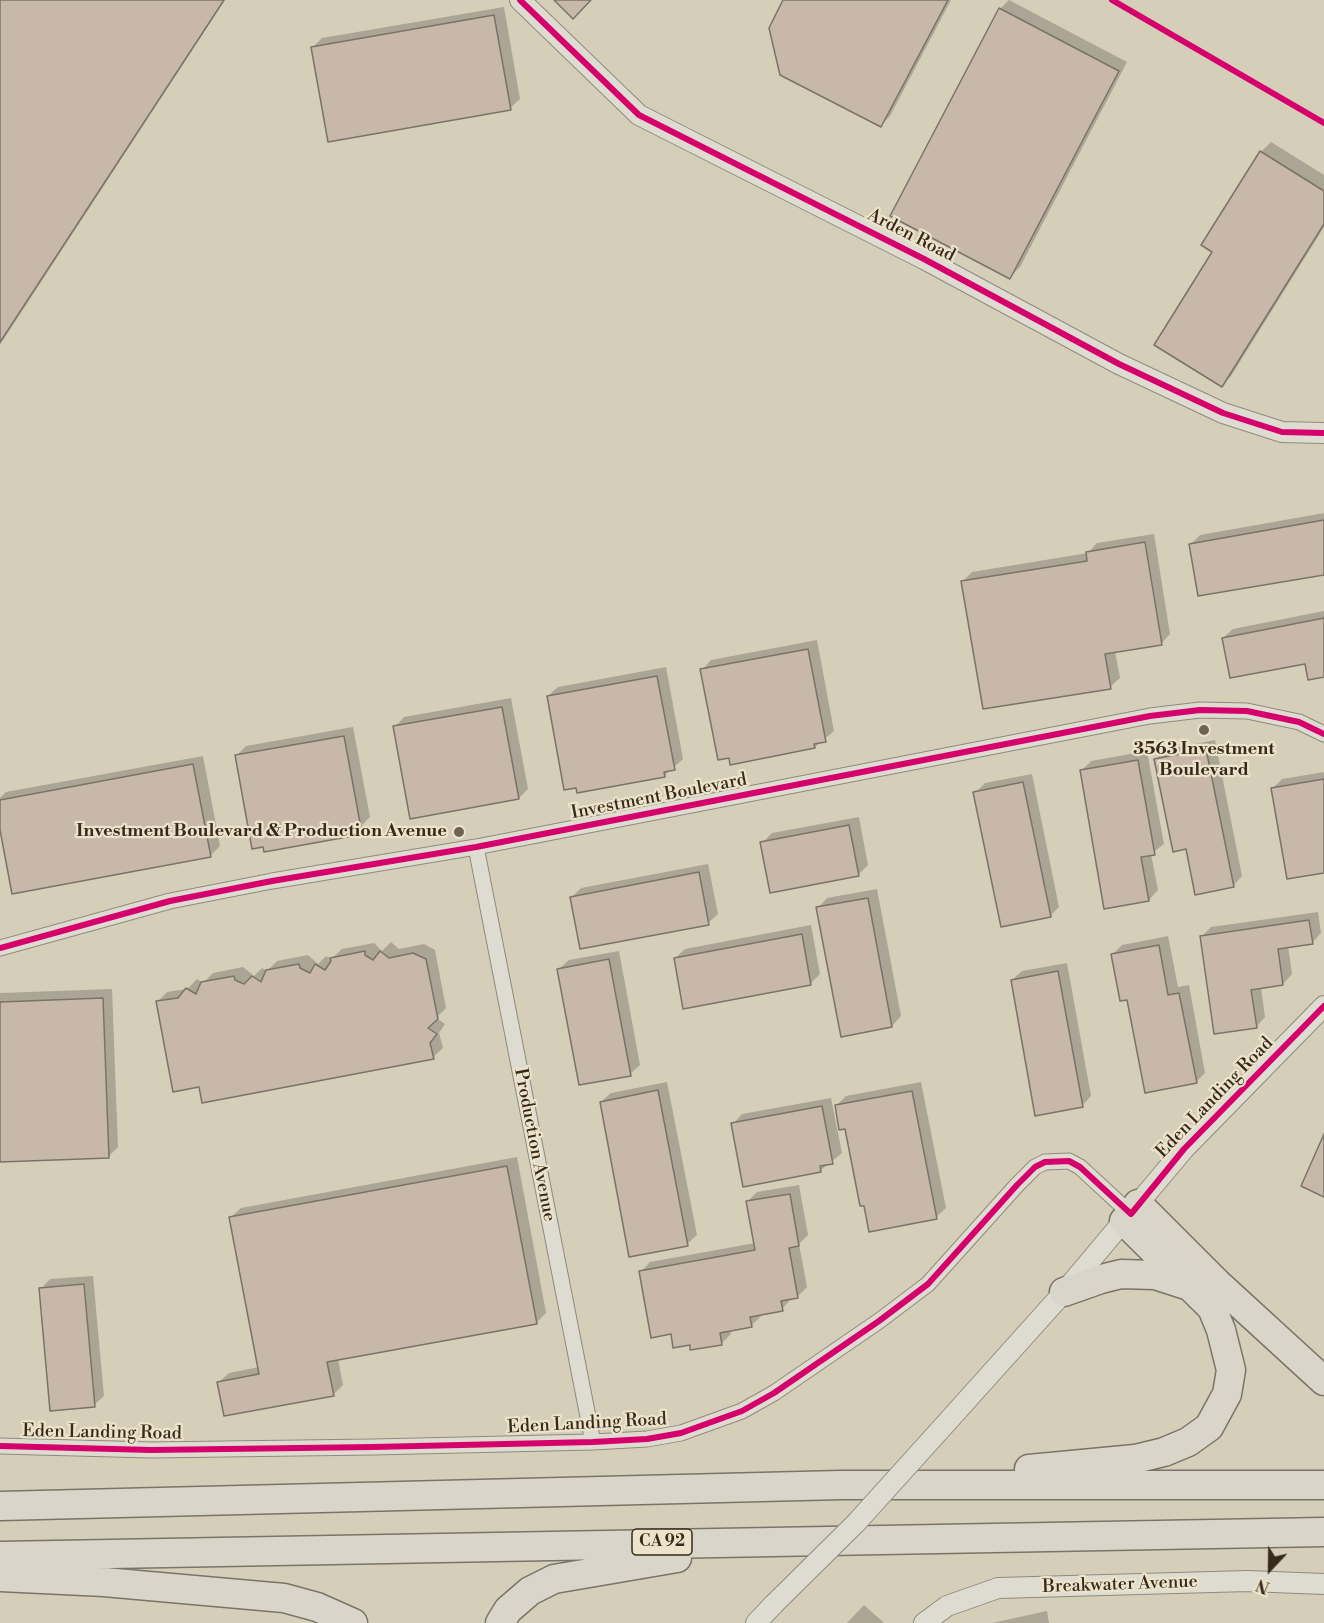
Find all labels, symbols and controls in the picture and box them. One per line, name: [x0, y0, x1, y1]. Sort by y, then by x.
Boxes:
street label: Arden Road: [864, 205, 958, 267]
marker: 3563 Investment Boulevard: [1197, 723, 1211, 737]
place label: 3563 Investment Boulevard: [1133, 739, 1275, 782]
street label: Investment Boulevard: [569, 769, 749, 825]
place label: Investment Boulevard & Production Avenue: [76, 821, 447, 843]
marker: Investment Boulevard & Production Avenue: [452, 825, 466, 839]
street label: Eden Landing Road: [1152, 1033, 1278, 1163]
street label: Production Avenue: [509, 1066, 559, 1224]
street label: Eden Landing Road: [507, 1409, 667, 1439]
street label: Eden Landing Road: [22, 1421, 182, 1445]
road number: CA 92: [632, 1529, 692, 1555]
north arrow: [1240, 1539, 1300, 1599]
street label: Breakwater Avenue: [1042, 1571, 1198, 1599]
text: N: [1254, 1574, 1273, 1597]

